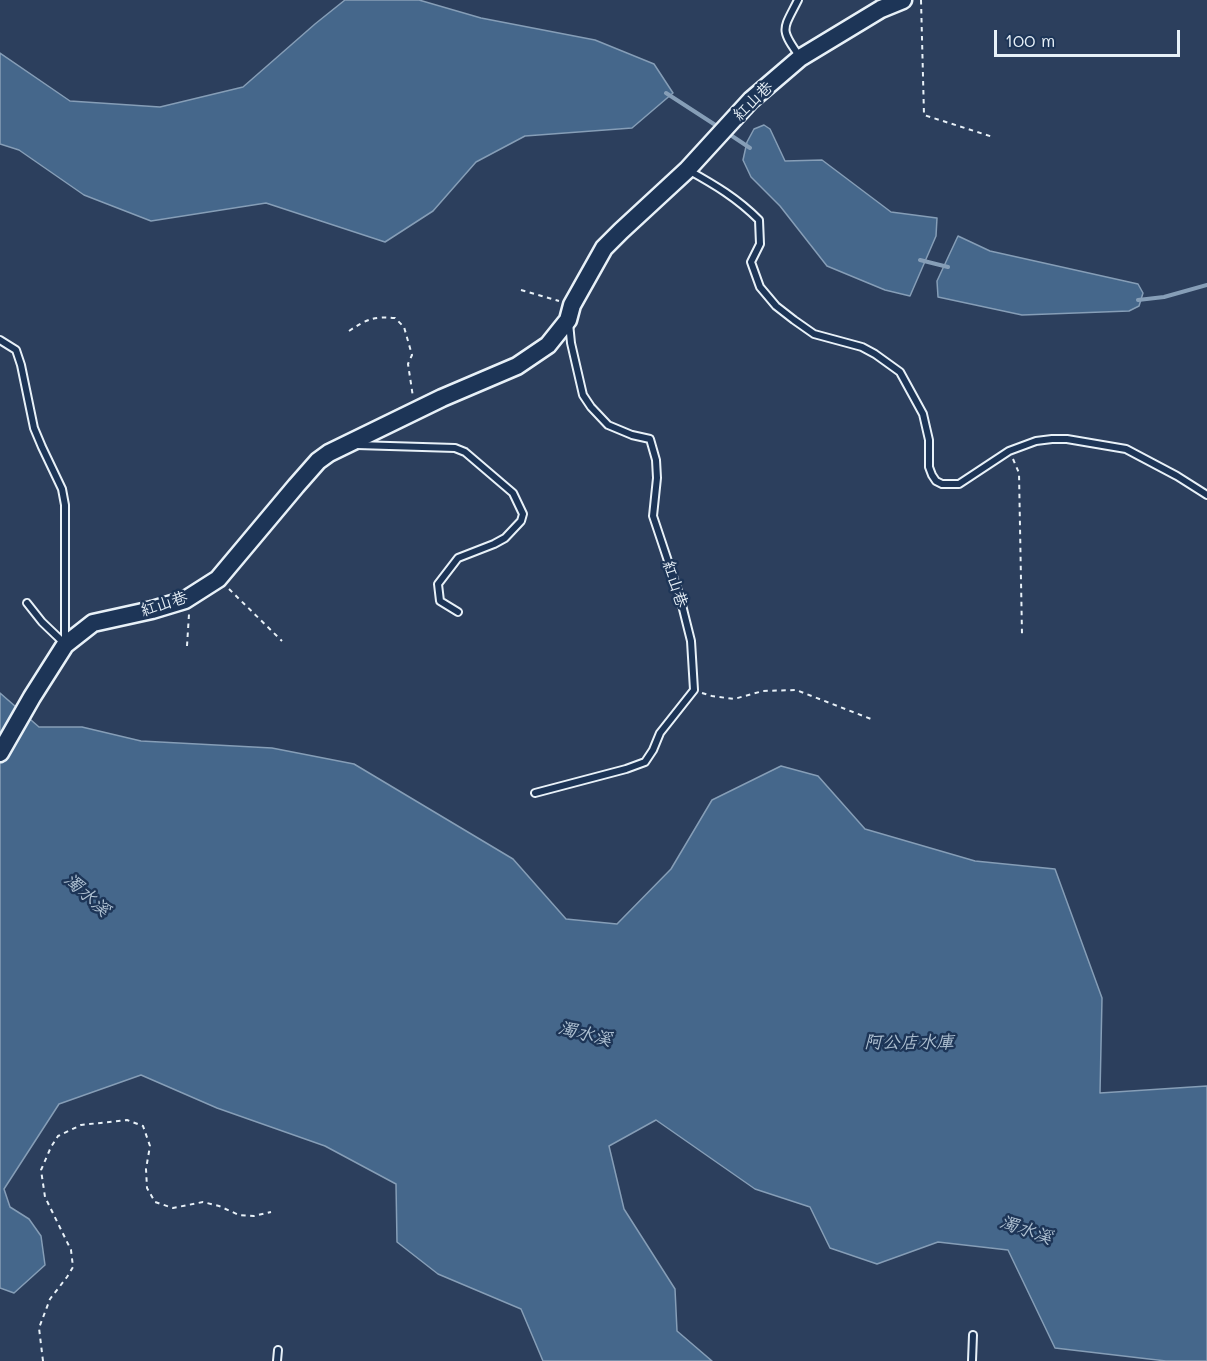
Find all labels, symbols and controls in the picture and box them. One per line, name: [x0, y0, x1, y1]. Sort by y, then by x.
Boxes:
scale bar: [997, 18, 1183, 56]
text: 100 m: [1005, 28, 1055, 52]
street label: 紅山巷: [729, 77, 777, 125]
street label: 紅山巷: [658, 558, 692, 610]
street label: 紅山巷: [138, 587, 190, 621]
water label: 濁水溪: [60, 869, 114, 921]
water label: 濁水溪: [556, 1017, 614, 1051]
water label: 阿公店水庫: [864, 1031, 954, 1053]
water label: 濁水溪: [997, 1211, 1055, 1249]

